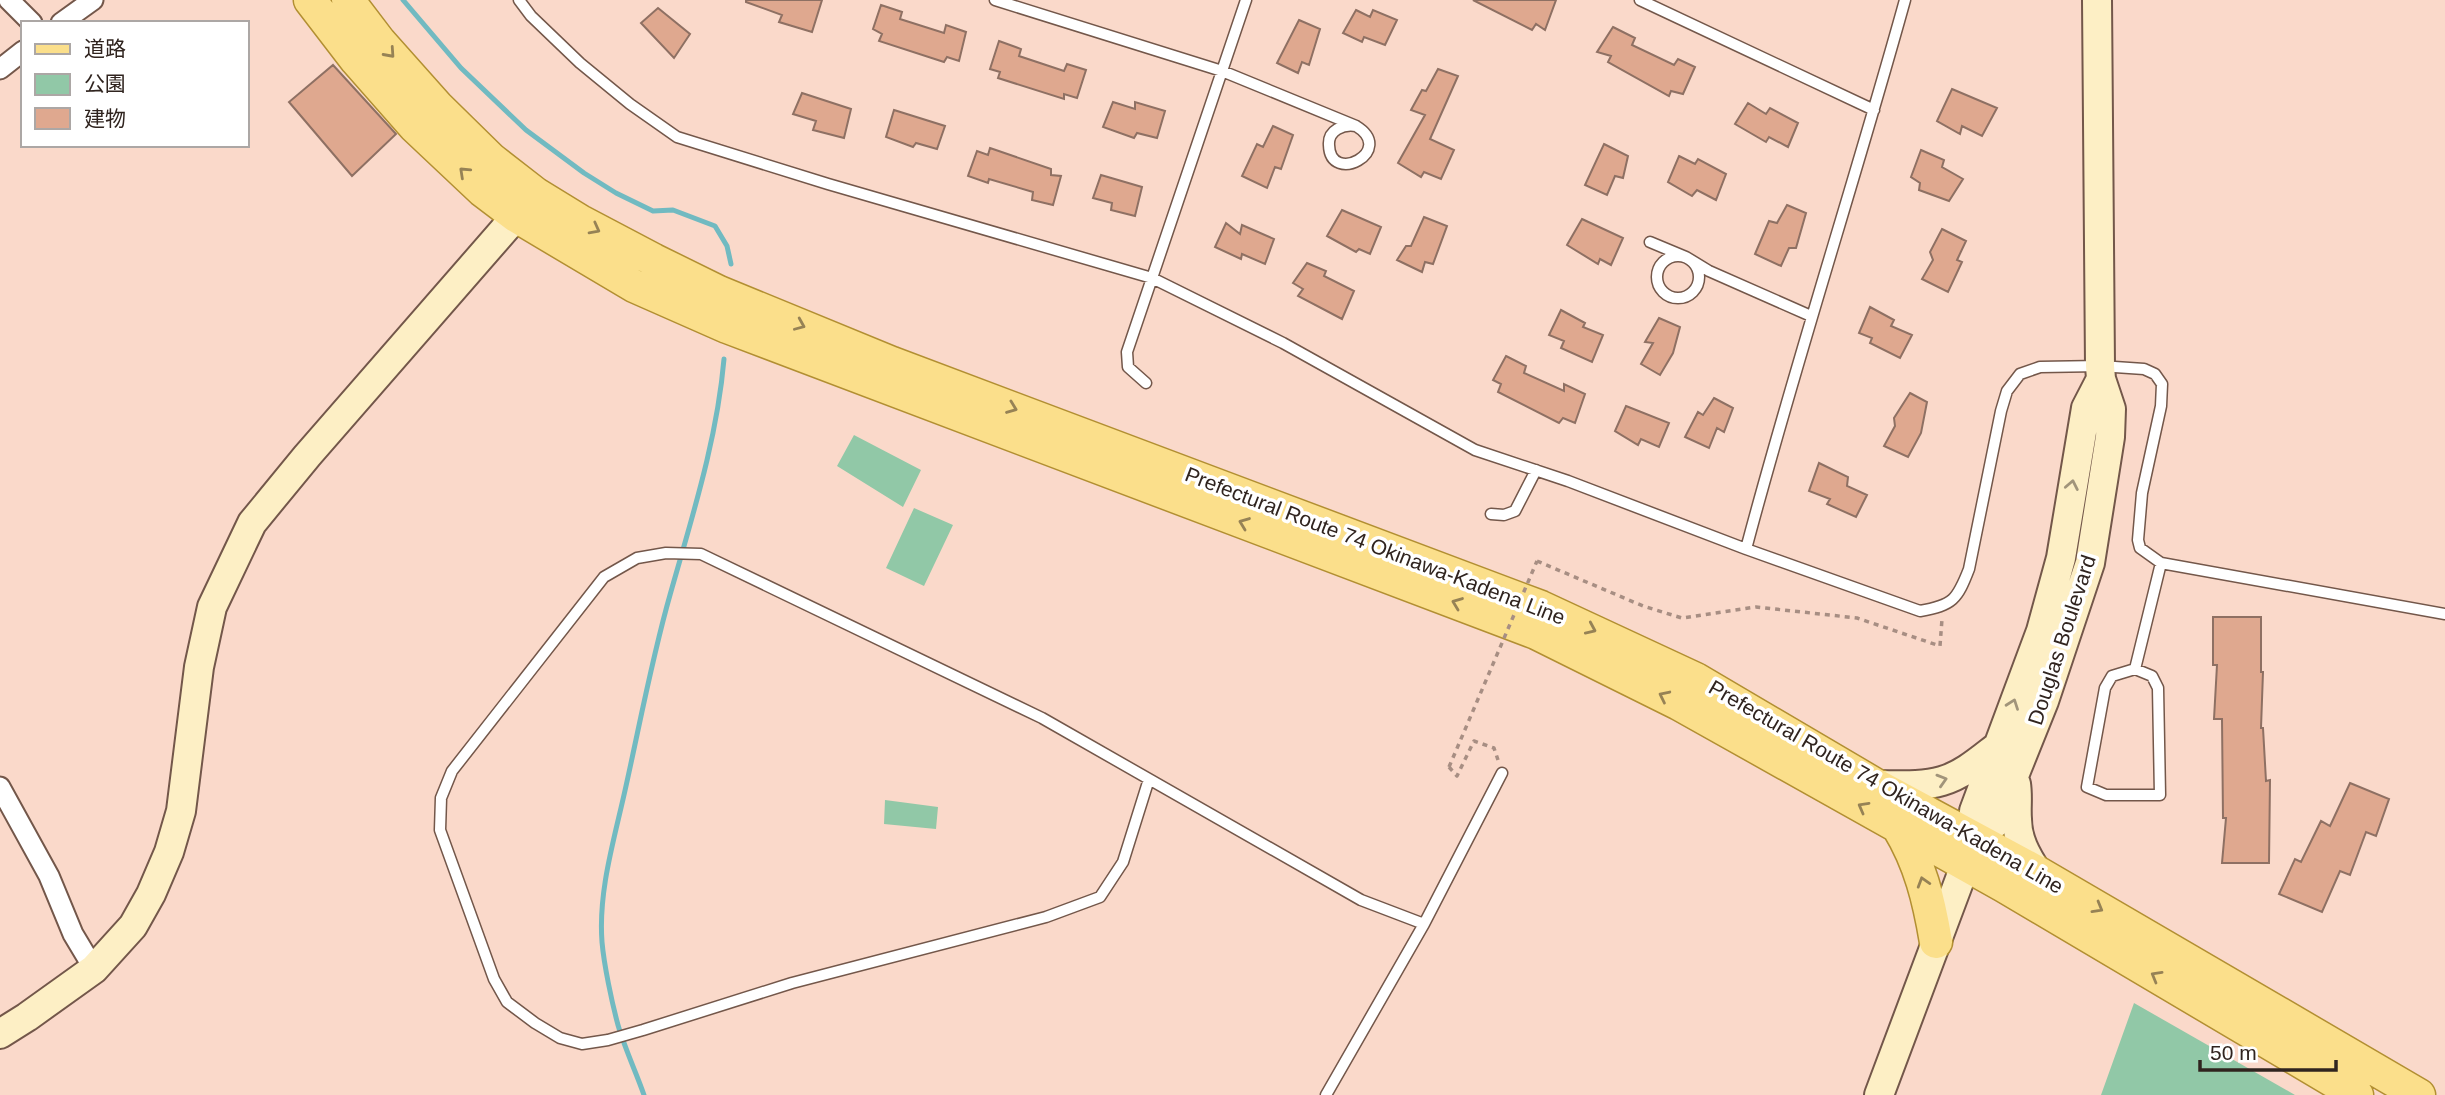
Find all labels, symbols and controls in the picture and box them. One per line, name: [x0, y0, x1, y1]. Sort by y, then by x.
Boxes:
legend: [21, 21, 248, 147]
text: 道路: [84, 37, 126, 60]
one-way arrow: [382, 45, 394, 58]
text: 公園: [84, 72, 126, 95]
text: 建物: [84, 107, 126, 130]
one-way arrow: [459, 168, 472, 181]
one-way arrow: [587, 220, 600, 234]
one-way arrow: [794, 317, 806, 331]
one-way arrow: [1006, 400, 1018, 414]
street label: Prefectural Route 74 Okinawa-Kadena Line: [1182, 462, 1568, 629]
one-way arrow: [2064, 479, 2079, 491]
one-way arrow: [1239, 517, 1251, 531]
street label: Douglas Boulevard: [2023, 552, 2100, 728]
one-way arrow: [1452, 597, 1464, 611]
one-way arrow: [1584, 621, 1596, 635]
street label: Prefectural Route 74 Okinawa-Kadena Line: [1705, 675, 2067, 898]
one-way arrow: [1659, 691, 1671, 705]
one-way arrow: [2005, 698, 2019, 710]
one-way arrow: [1935, 773, 1947, 788]
one-way arrow: [1858, 802, 1870, 815]
one-way arrow: [1917, 876, 1932, 888]
one-way arrow: [2091, 900, 2104, 913]
one-way arrow: [2150, 971, 2163, 984]
scale bar: [2200, 1028, 2336, 1072]
text: 50 m: [2210, 1041, 2257, 1064]

